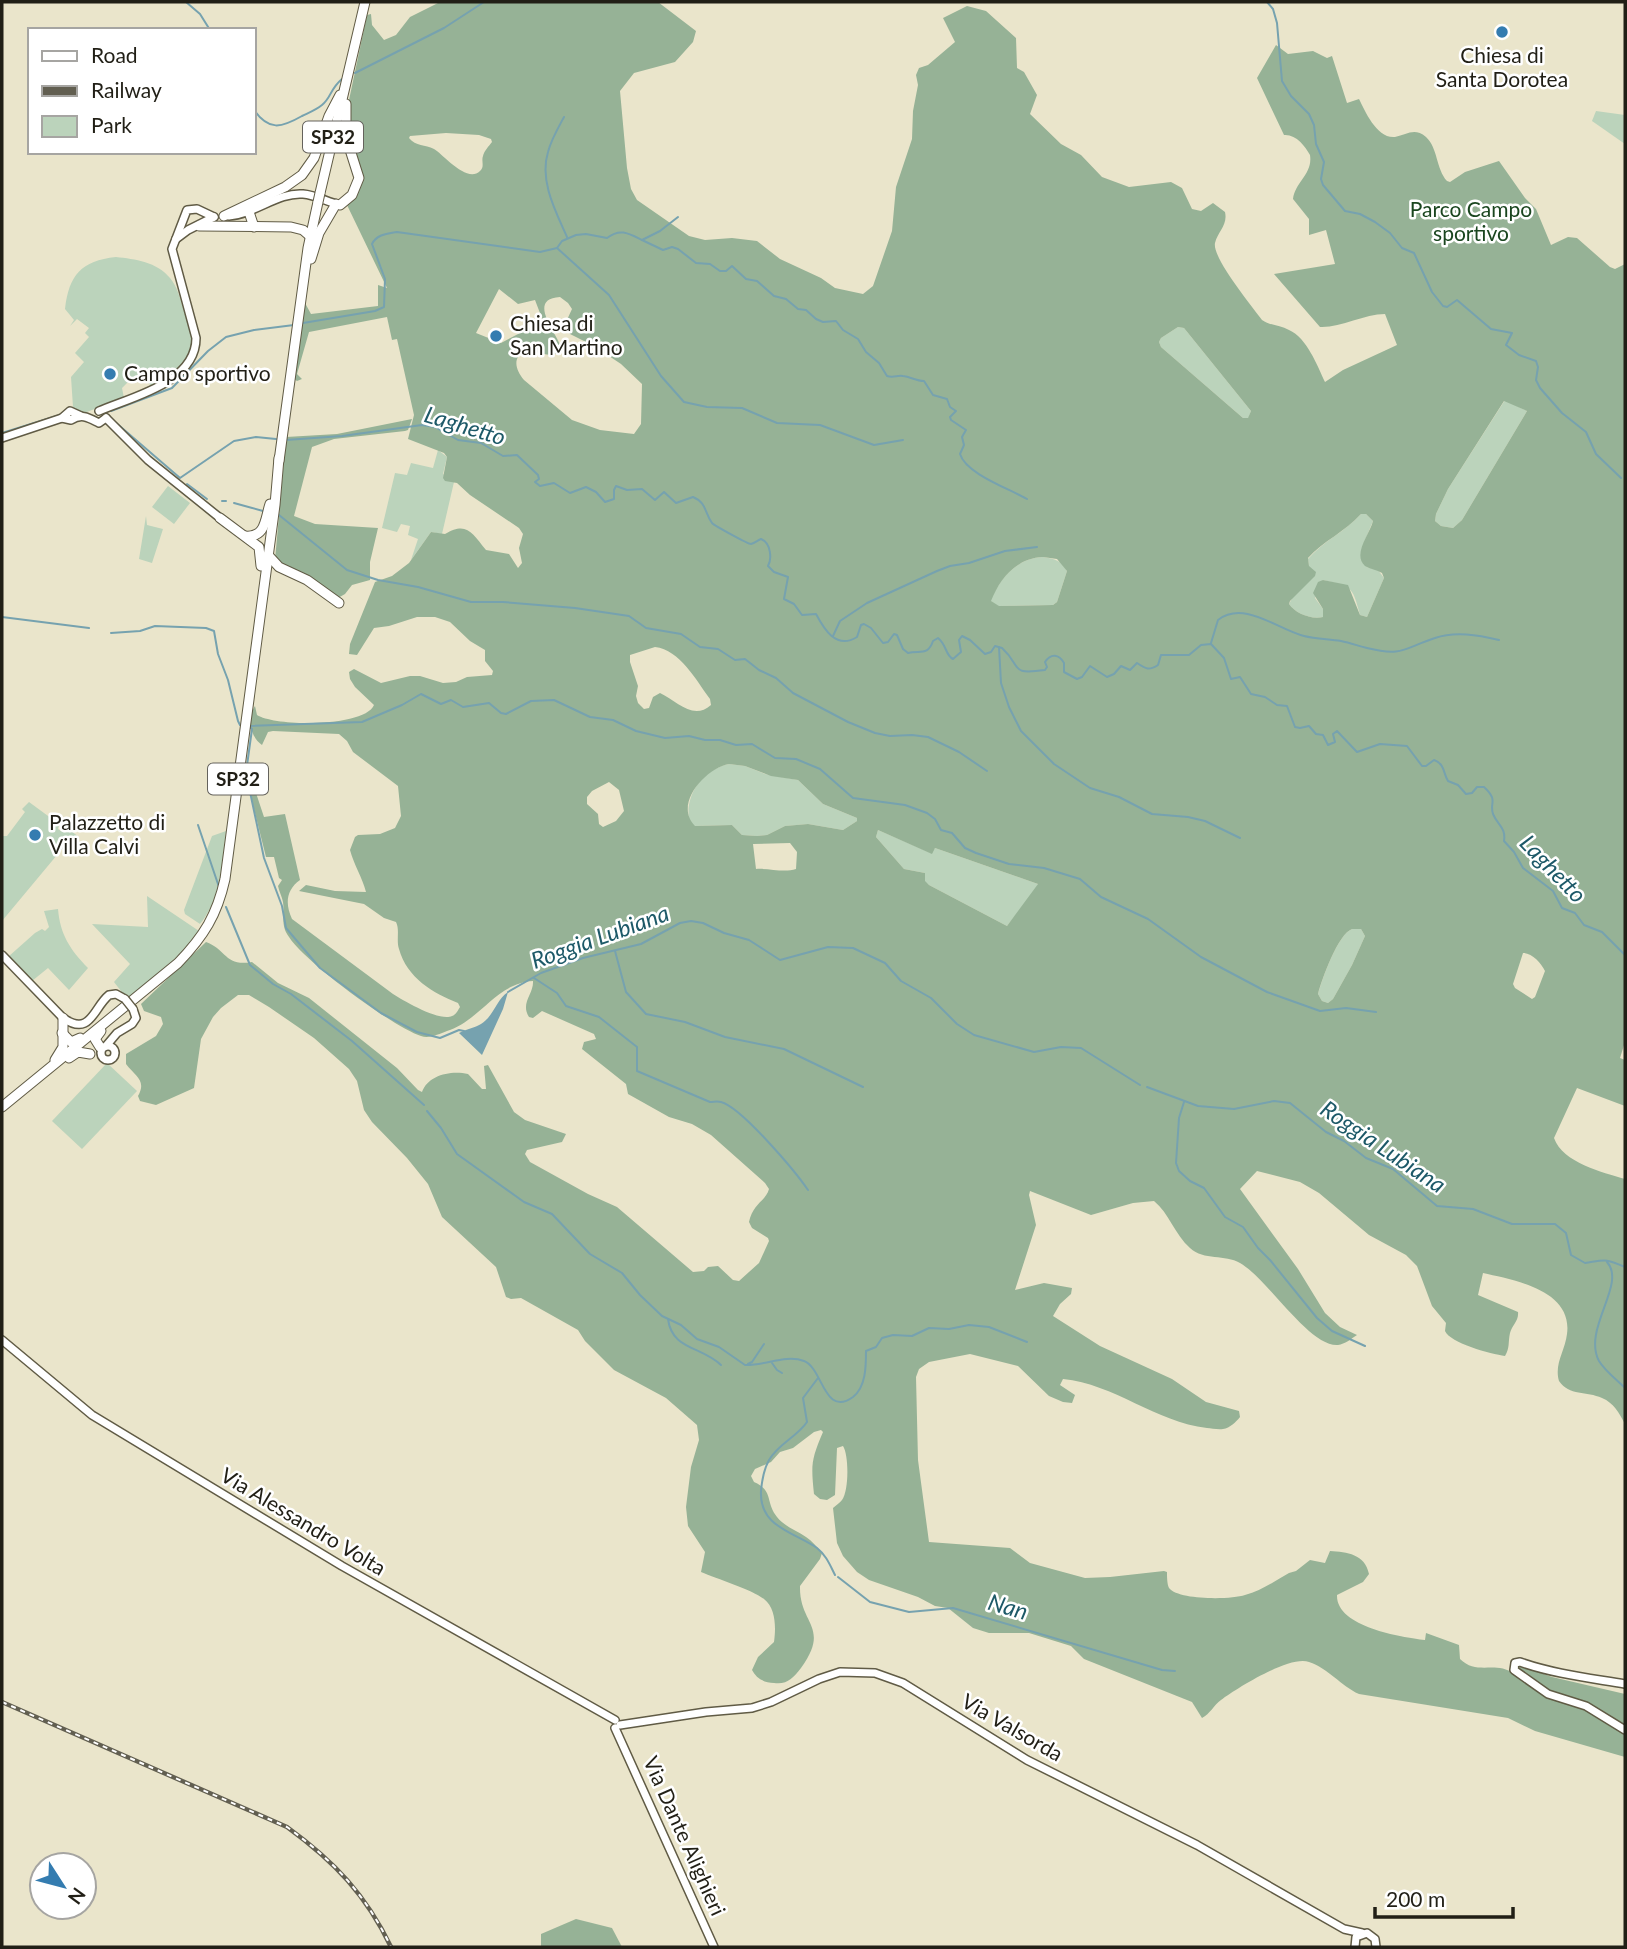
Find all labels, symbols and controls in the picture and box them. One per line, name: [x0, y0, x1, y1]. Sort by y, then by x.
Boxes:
marker: Chiesa di Santa Dorotea: [1494, 24, 1510, 40]
legend: [28, 28, 256, 154]
text: Road: [91, 42, 138, 67]
place label: Chiesa di Santa Dorotea: [1436, 42, 1568, 91]
text: Railway: [91, 77, 162, 102]
text: Park: [91, 112, 132, 137]
road number: SP32: [303, 122, 363, 153]
park label: Parco Campo sportivo: [1410, 196, 1532, 245]
place label: Chiesa di San Martino: [510, 310, 623, 359]
marker: Chiesa di San Martino: [488, 328, 504, 344]
place label: Campo sportivo: [124, 360, 271, 385]
marker: Campo sportivo: [102, 366, 118, 382]
water label: Laghetto: [421, 399, 509, 451]
road number: SP32: [208, 764, 268, 794]
place label: Palazzetto di Villa Calvi: [49, 809, 165, 858]
marker: Palazzetto di Villa Calvi: [27, 827, 43, 843]
water label: Laghetto: [1515, 829, 1593, 908]
water label: Roggia Lubiana: [527, 898, 673, 974]
water label: Roggia Lubiana: [1316, 1094, 1451, 1198]
street label: Via Alessandro Volta: [217, 1462, 391, 1580]
water label: Nan: [985, 1587, 1031, 1625]
street label: Via Valsorda: [958, 1688, 1068, 1766]
street label: Via Dante Alighieri: [639, 1752, 732, 1919]
north arrow: [28, 1851, 98, 1921]
scale bar: [1375, 1876, 1513, 1920]
text: N: [64, 1884, 91, 1909]
text: 200 m: [1386, 1886, 1445, 1911]

